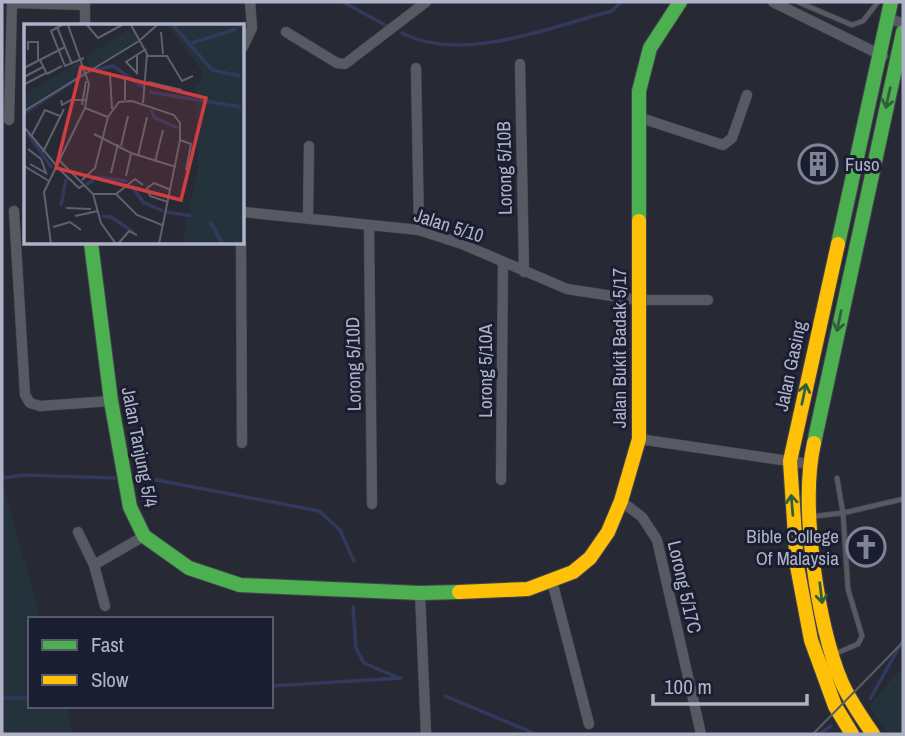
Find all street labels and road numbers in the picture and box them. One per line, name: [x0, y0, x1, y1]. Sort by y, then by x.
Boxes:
street label: Lorong 5/10B: [490, 121, 518, 215]
street label: Jalan 5/10: [411, 202, 487, 248]
street label: Jalan Bukit Badak 5/17: [606, 268, 632, 428]
street label: Lorong 5/10D: [339, 317, 367, 411]
street label: Jalan Gasing: [768, 318, 812, 414]
street label: Lorong 5/10A: [472, 324, 498, 418]
street label: Jalan Tanjung 5/4: [116, 385, 164, 510]
street label: Lorong 5/17C: [662, 538, 708, 636]

